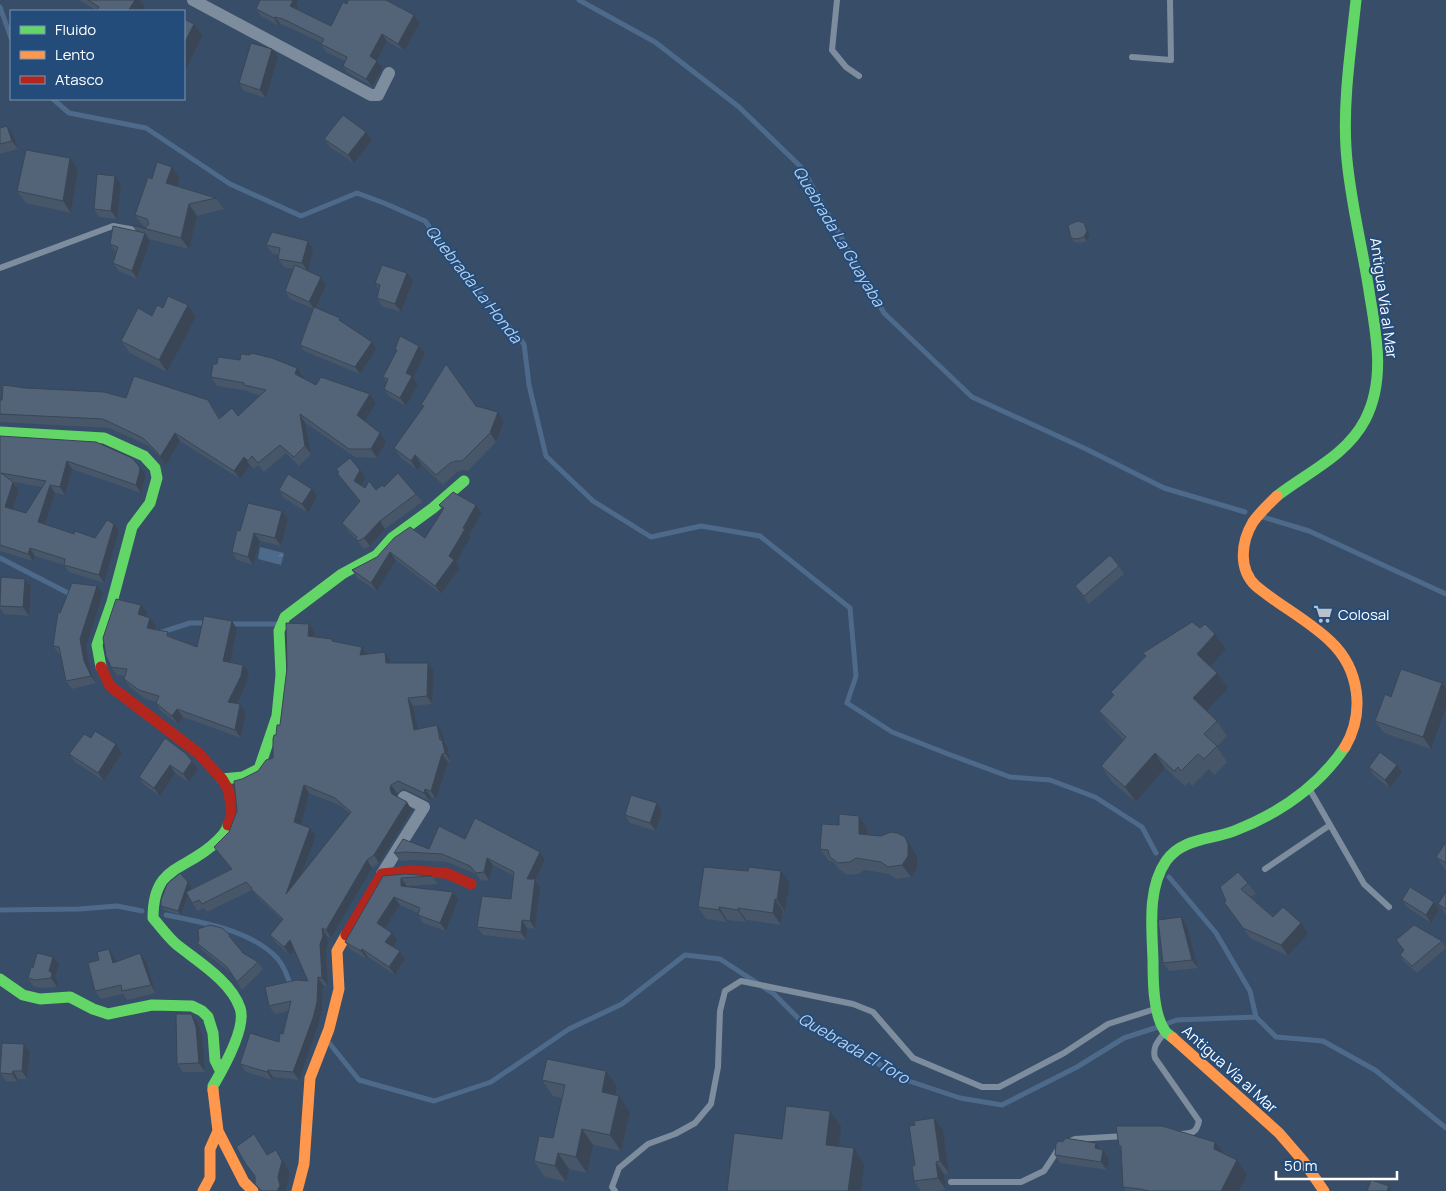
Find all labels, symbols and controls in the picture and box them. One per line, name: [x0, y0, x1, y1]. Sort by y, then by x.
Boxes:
legend: [10, 10, 185, 100]
text: Fluido: [55, 19, 96, 40]
text: Lento: [55, 44, 95, 65]
text: Atasco: [55, 69, 103, 90]
water label: Quebrada La Guayaba: [788, 161, 890, 311]
water label: Quebrada La Honda: [421, 220, 528, 349]
street label: Antigua Vía al Mar: [1365, 236, 1403, 360]
supermarket icon: Colosal: [1312, 603, 1334, 625]
place label: Colosal: [1338, 604, 1390, 625]
water label: Quebrada El Toro: [795, 1007, 915, 1089]
street label: Antigua Vía al Mar: [1178, 1020, 1283, 1118]
scale bar: [1276, 1148, 1397, 1180]
text: 50 m: [1284, 1155, 1318, 1176]

